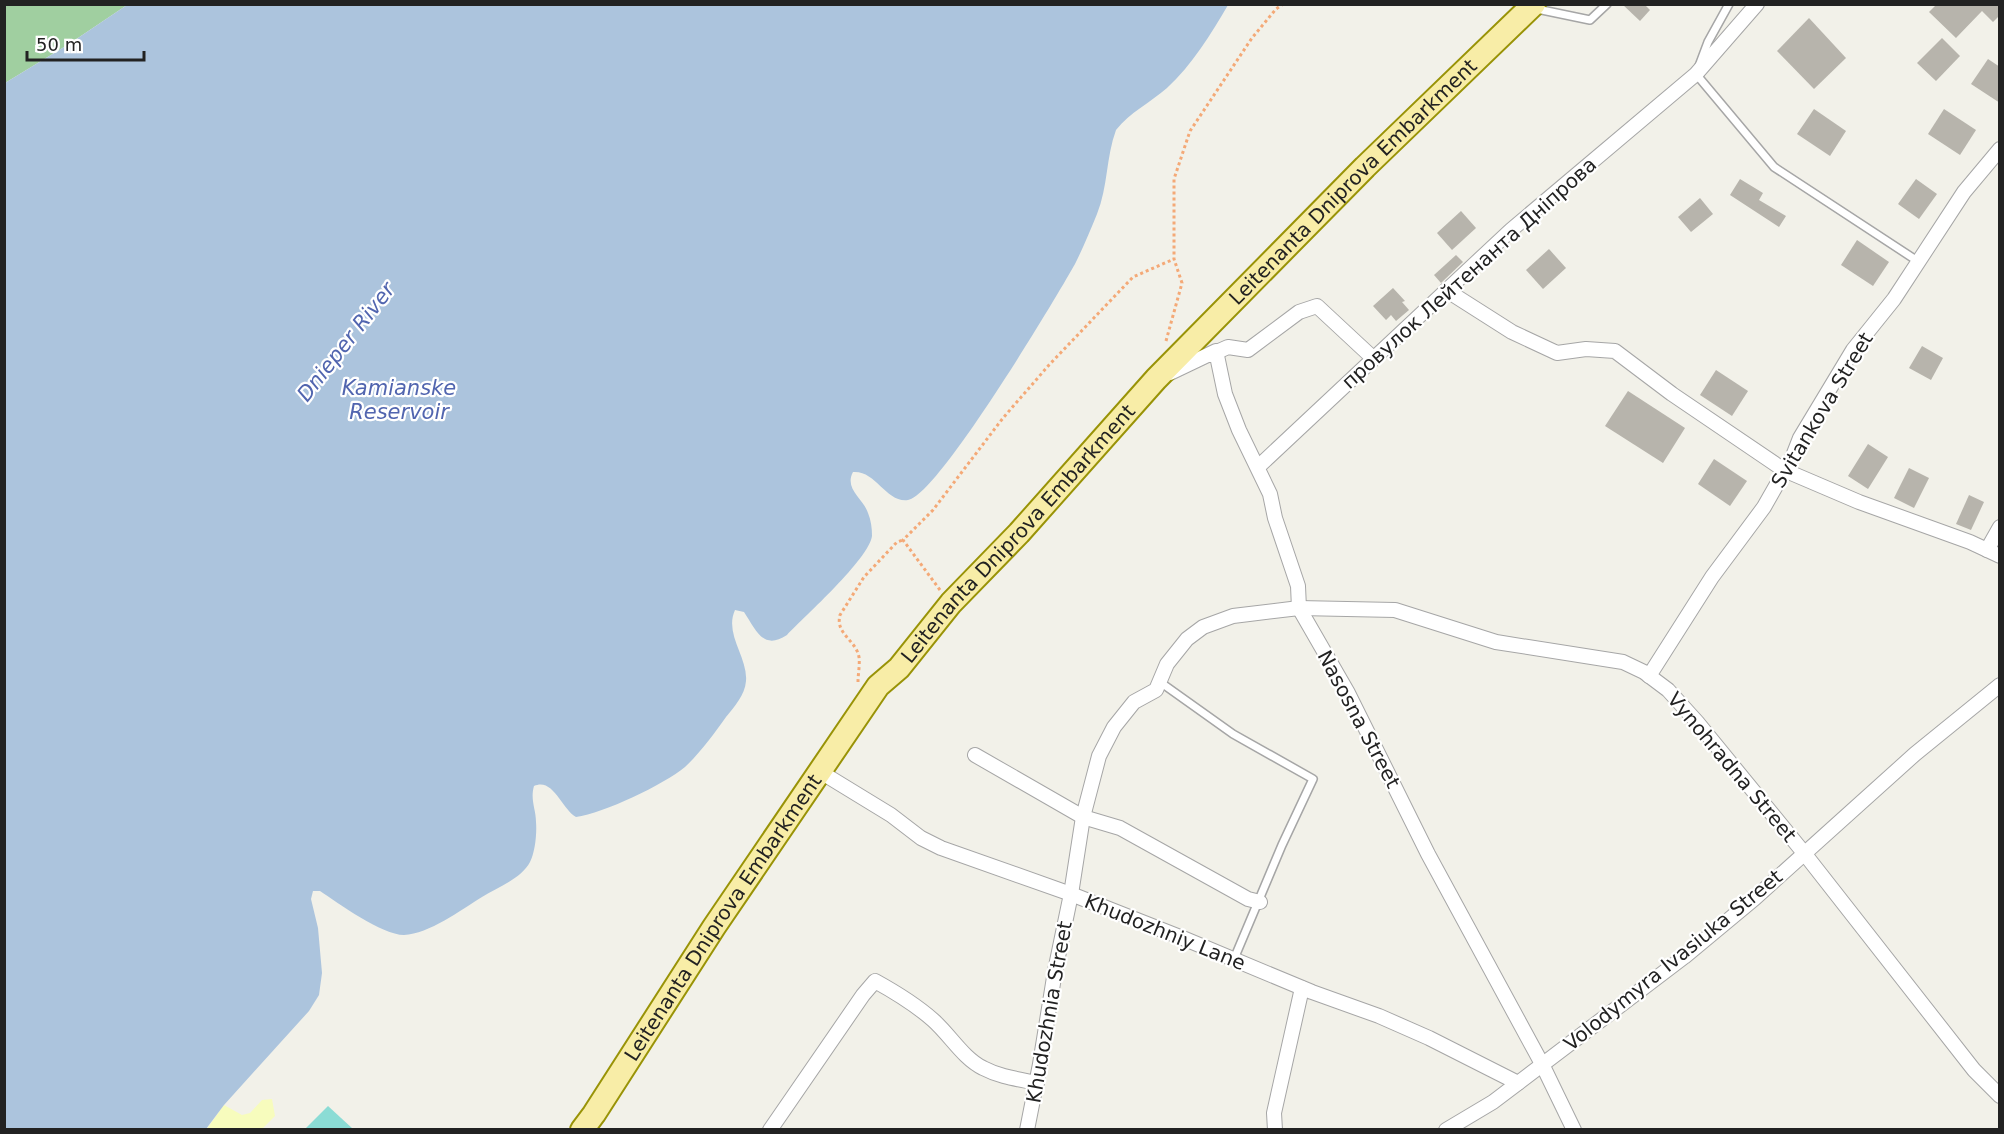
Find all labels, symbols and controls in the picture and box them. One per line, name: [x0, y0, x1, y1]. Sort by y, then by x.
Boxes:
scale bar: [27, 24, 144, 62]
text: 50 m: [36, 34, 82, 55]
street label: Leitenanta Dniprova Embarkment: [1224, 54, 1482, 310]
street label: провулок Лейтенанта Дніпрова: [1337, 152, 1601, 394]
water label: Dnieper River: [292, 277, 401, 406]
street label: Svitankova Street: [1766, 328, 1878, 492]
water label: Kamianske Reservoir: [342, 376, 456, 424]
street label: Leitenanta Dniprova Embarkment: [896, 399, 1140, 668]
street label: Nasosna Street: [1313, 646, 1405, 792]
street label: Vynohradna Street: [1662, 687, 1802, 847]
street label: Leitenanta Dniprova Embarkment: [619, 769, 827, 1065]
street label: Volodymyra Ivasiuka Street: [1559, 864, 1787, 1056]
street label: Khudozhniy Lane: [1081, 889, 1249, 975]
street label: Khudozhnia Street: [1021, 919, 1077, 1105]

